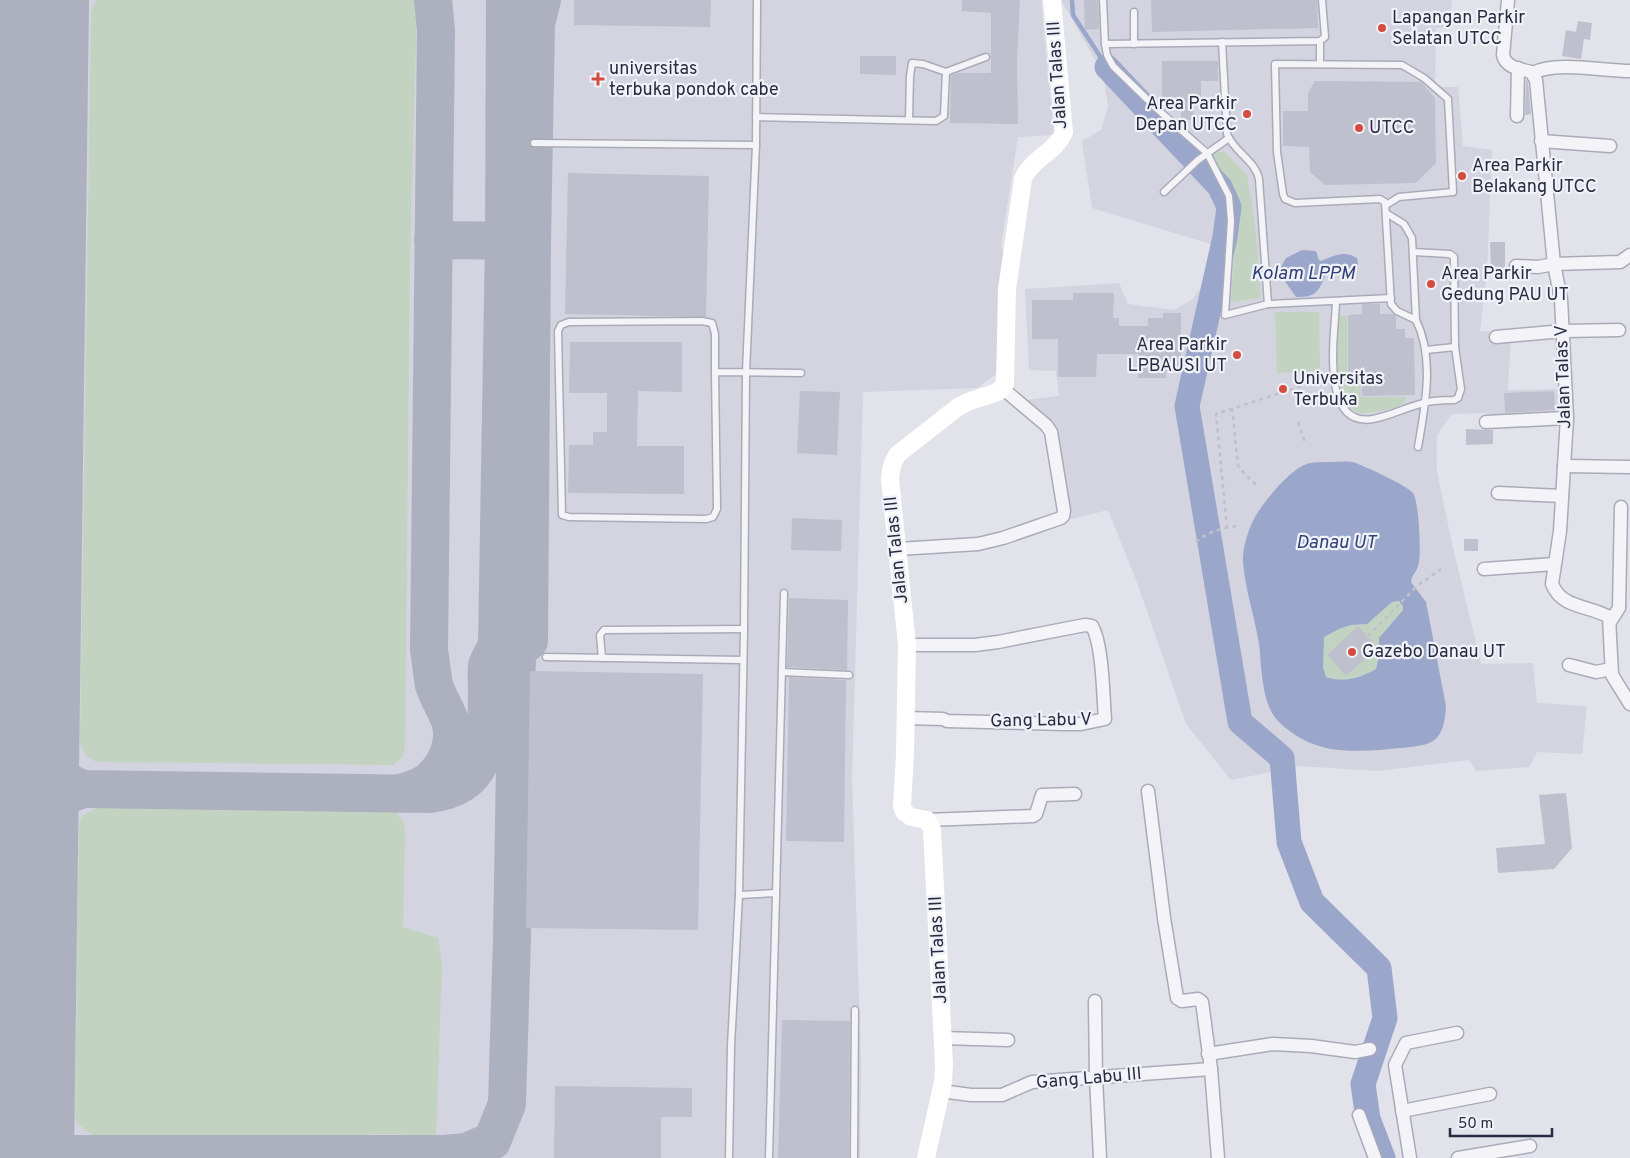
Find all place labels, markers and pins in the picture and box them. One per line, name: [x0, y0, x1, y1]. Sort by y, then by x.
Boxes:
place label: Lapangan Parkir Selatan UTCC: [1392, 7, 1525, 51]
marker: Lapangan Parkir Selatan UTCC: [1376, 22, 1388, 34]
place label: universitas terbuka pondok cabe: [609, 58, 779, 102]
marker: universitas terbuka pondok cabe: [591, 72, 605, 86]
place label: Area Parkir Depan UTCC: [1135, 93, 1237, 137]
marker: Area Parkir Depan UTCC: [1241, 108, 1253, 120]
place label: UTCC: [1369, 117, 1414, 140]
marker: UTCC: [1353, 122, 1365, 134]
place label: Area Parkir Belakang UTCC: [1472, 155, 1597, 199]
marker: Area Parkir Belakang UTCC: [1456, 170, 1468, 182]
place label: Area Parkir Gedung PAU UT: [1441, 263, 1569, 307]
marker: Area Parkir Gedung PAU UT: [1425, 278, 1437, 290]
place label: Area Parkir LPBAUSI UT: [1127, 334, 1227, 378]
marker: Area Parkir LPBAUSI UT: [1231, 349, 1243, 361]
place label: Universitas Terbuka: [1293, 368, 1383, 412]
marker: Universitas Terbuka: [1277, 383, 1289, 395]
place label: Gazebo Danau UT: [1362, 641, 1506, 664]
marker: Gazebo Danau UT: [1346, 646, 1358, 658]

